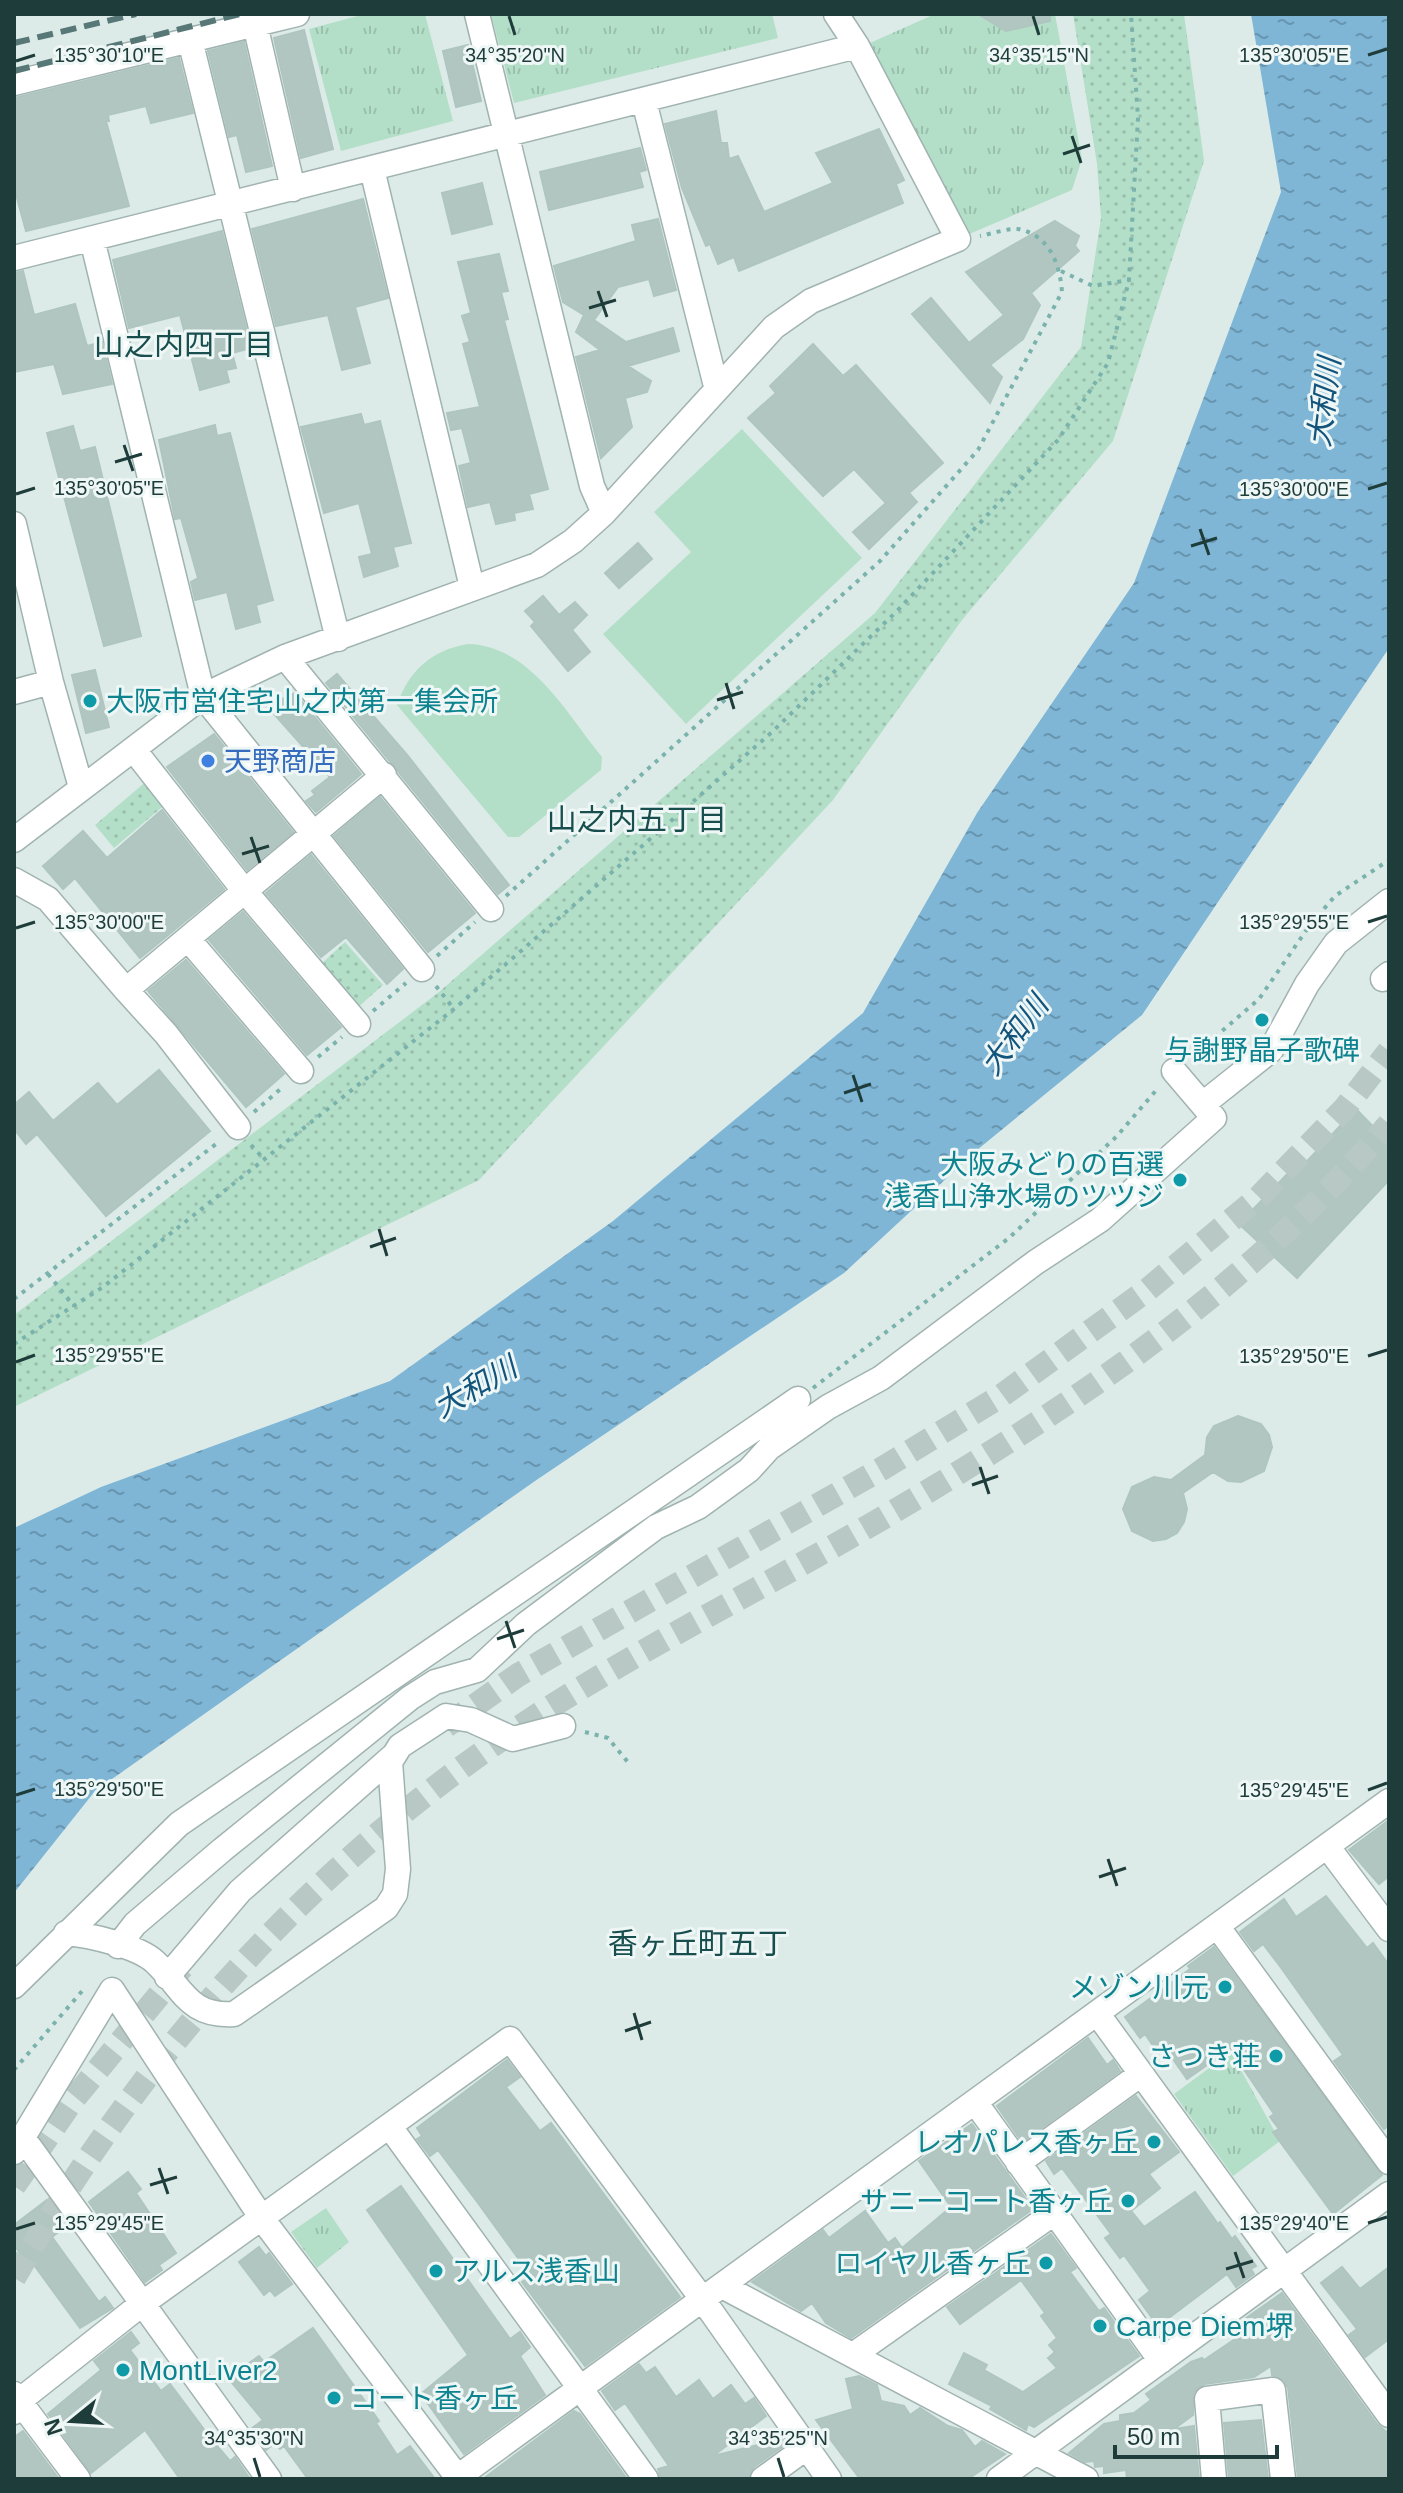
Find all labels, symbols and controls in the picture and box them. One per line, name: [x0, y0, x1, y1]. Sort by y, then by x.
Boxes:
text: 135°30'10"E: [54, 44, 164, 66]
text: 34°35'20"N: [465, 44, 565, 66]
text: 34°35'15"N: [989, 44, 1089, 66]
text: 135°30'05"E: [1239, 44, 1349, 66]
district label: 山之内四丁目: [94, 328, 274, 361]
water label: 大和川: [1302, 352, 1346, 449]
text: 135°30'05"E: [54, 477, 164, 499]
text: 135°30'00"E: [1239, 478, 1349, 500]
place label: 大阪市営住宅山之内第一集会所: [106, 686, 498, 717]
marker: 大阪市営住宅山之内第一集会所: [81, 692, 99, 710]
place label: 天野商店: [224, 746, 336, 777]
marker: 天野商店: [199, 752, 217, 770]
district label: 山之内五丁目: [547, 803, 727, 836]
text: 135°30'00"E: [54, 911, 164, 933]
text: 135°29'55"E: [1239, 911, 1349, 933]
water label: 大和川: [974, 987, 1056, 1081]
marker: 与謝野晶子歌碑: [1253, 1011, 1271, 1029]
place label: 与謝野晶子歌碑: [1164, 1035, 1360, 1066]
place label: 大阪みどりの百選 浅香山浄水場のツツジ: [884, 1149, 1164, 1212]
marker: 大阪みどりの百選 浅香山浄水場のツツジ: [1171, 1171, 1189, 1189]
text: 135°29'55"E: [54, 1344, 164, 1366]
text: 135°29'50"E: [1239, 1345, 1349, 1367]
water label: 大和川: [428, 1349, 525, 1424]
text: 135°29'50"E: [54, 1778, 164, 1800]
text: 135°29'45"E: [1239, 1779, 1349, 1801]
district label: 香ヶ丘町五丁: [608, 1927, 788, 1960]
place label: メゾン川元: [1069, 1972, 1209, 2003]
marker: メゾン川元: [1216, 1978, 1234, 1996]
place label: さつき荘: [1148, 2041, 1260, 2072]
marker: さつき荘: [1267, 2047, 1285, 2065]
place label: レオパレス香ヶ丘: [914, 2127, 1138, 2158]
marker: レオパレス香ヶ丘: [1145, 2133, 1163, 2151]
place label: サニーコート香ヶ丘: [860, 2186, 1112, 2217]
marker: サニーコート香ヶ丘: [1119, 2192, 1137, 2210]
text: 135°29'45"E: [54, 2212, 164, 2234]
text: 135°29'40"E: [1239, 2212, 1349, 2234]
place label: ロイヤル香ヶ丘: [835, 2248, 1030, 2279]
marker: ロイヤル香ヶ丘: [1037, 2254, 1055, 2272]
place label: アルス浅香山: [452, 2256, 620, 2287]
marker: アルス浅香山: [427, 2262, 445, 2280]
place label: Carpe Diem堺: [1116, 2311, 1293, 2342]
marker: Carpe Diem堺: [1091, 2317, 1109, 2335]
place label: MontLiver2: [139, 2355, 278, 2386]
marker: MontLiver2: [114, 2361, 132, 2379]
north arrow: [32, 2381, 112, 2461]
place label: コート香ヶ丘: [350, 2383, 518, 2414]
marker: コート香ヶ丘: [325, 2389, 343, 2407]
scale bar: [1115, 2409, 1277, 2459]
text: N: [39, 2416, 68, 2438]
text: 50 m: [1127, 2423, 1180, 2450]
text: 34°35'30"N: [204, 2427, 304, 2449]
text: 34°35'25"N: [728, 2427, 828, 2449]

